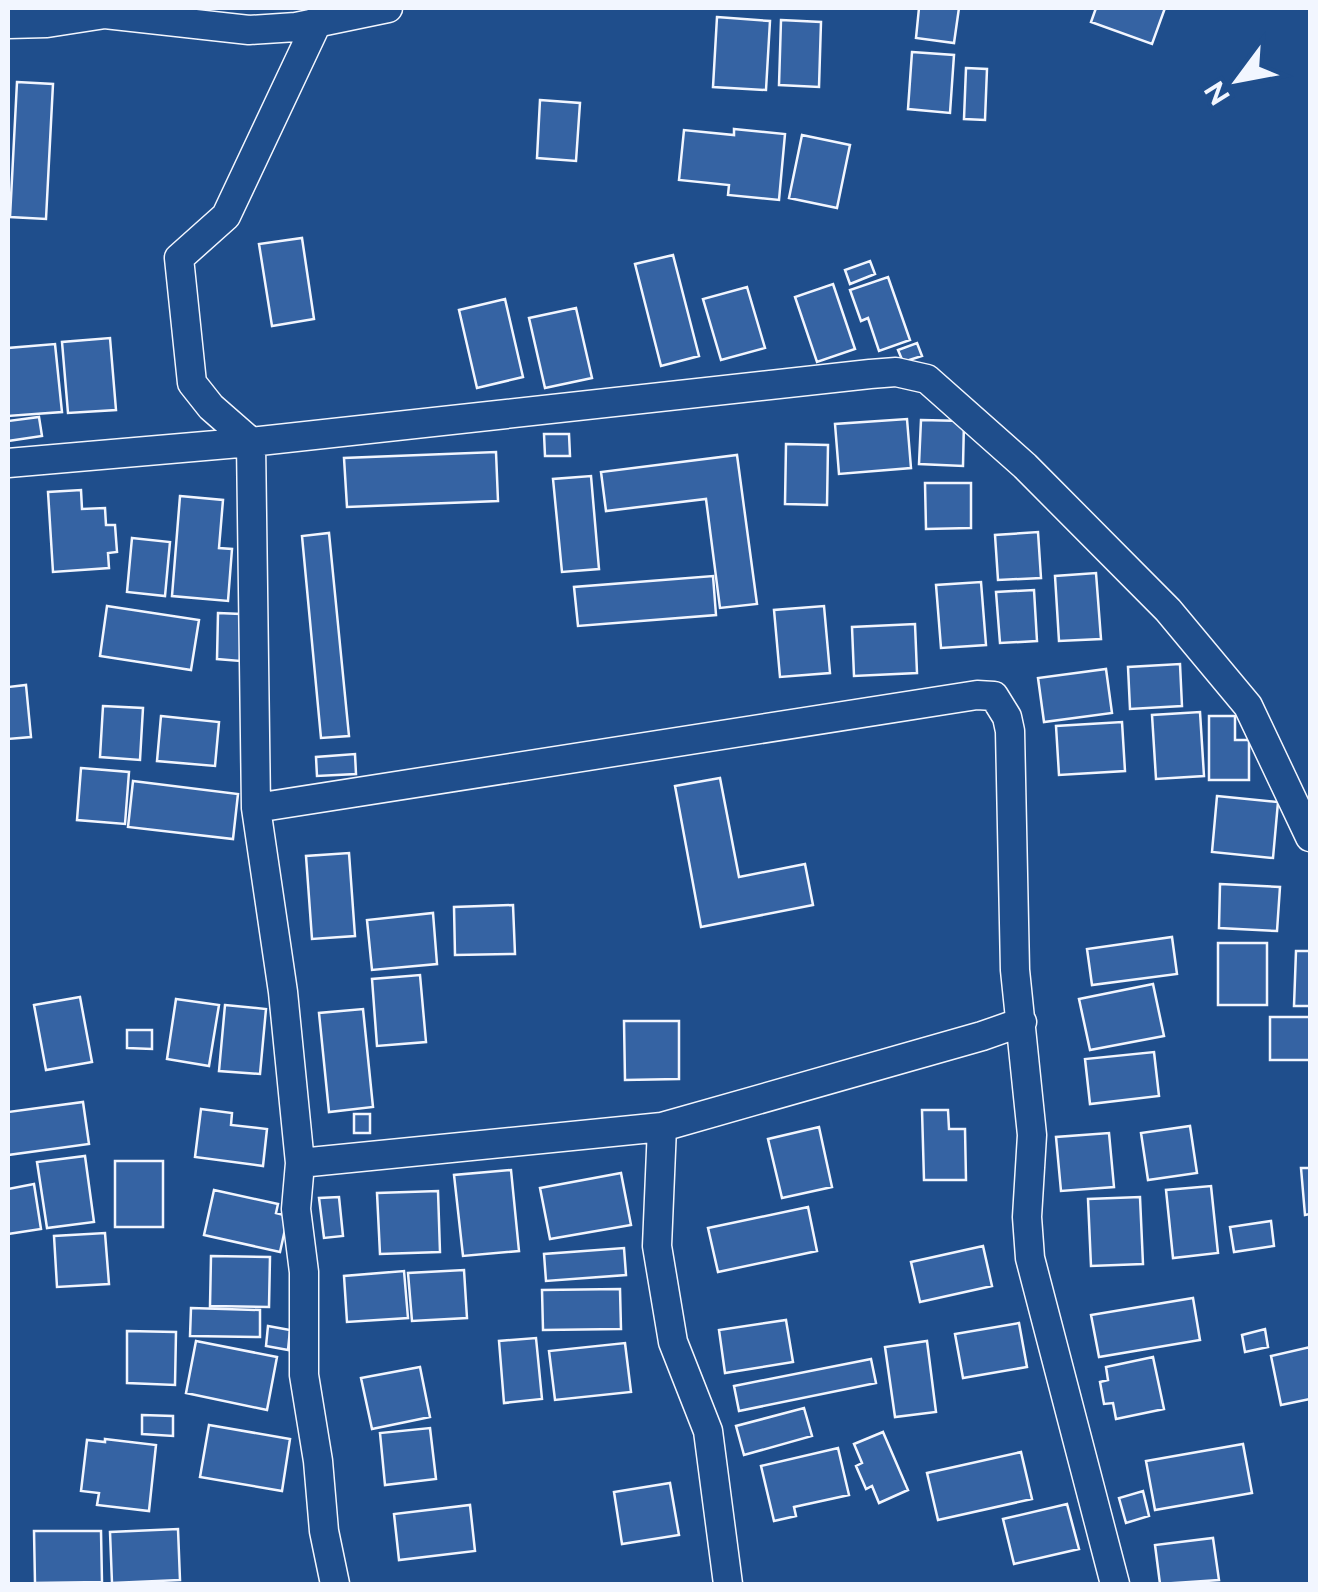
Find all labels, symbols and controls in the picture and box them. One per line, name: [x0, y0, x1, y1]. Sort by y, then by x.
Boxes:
north arrow: [1188, 30, 1288, 130]
text: N: [1198, 75, 1237, 111]

